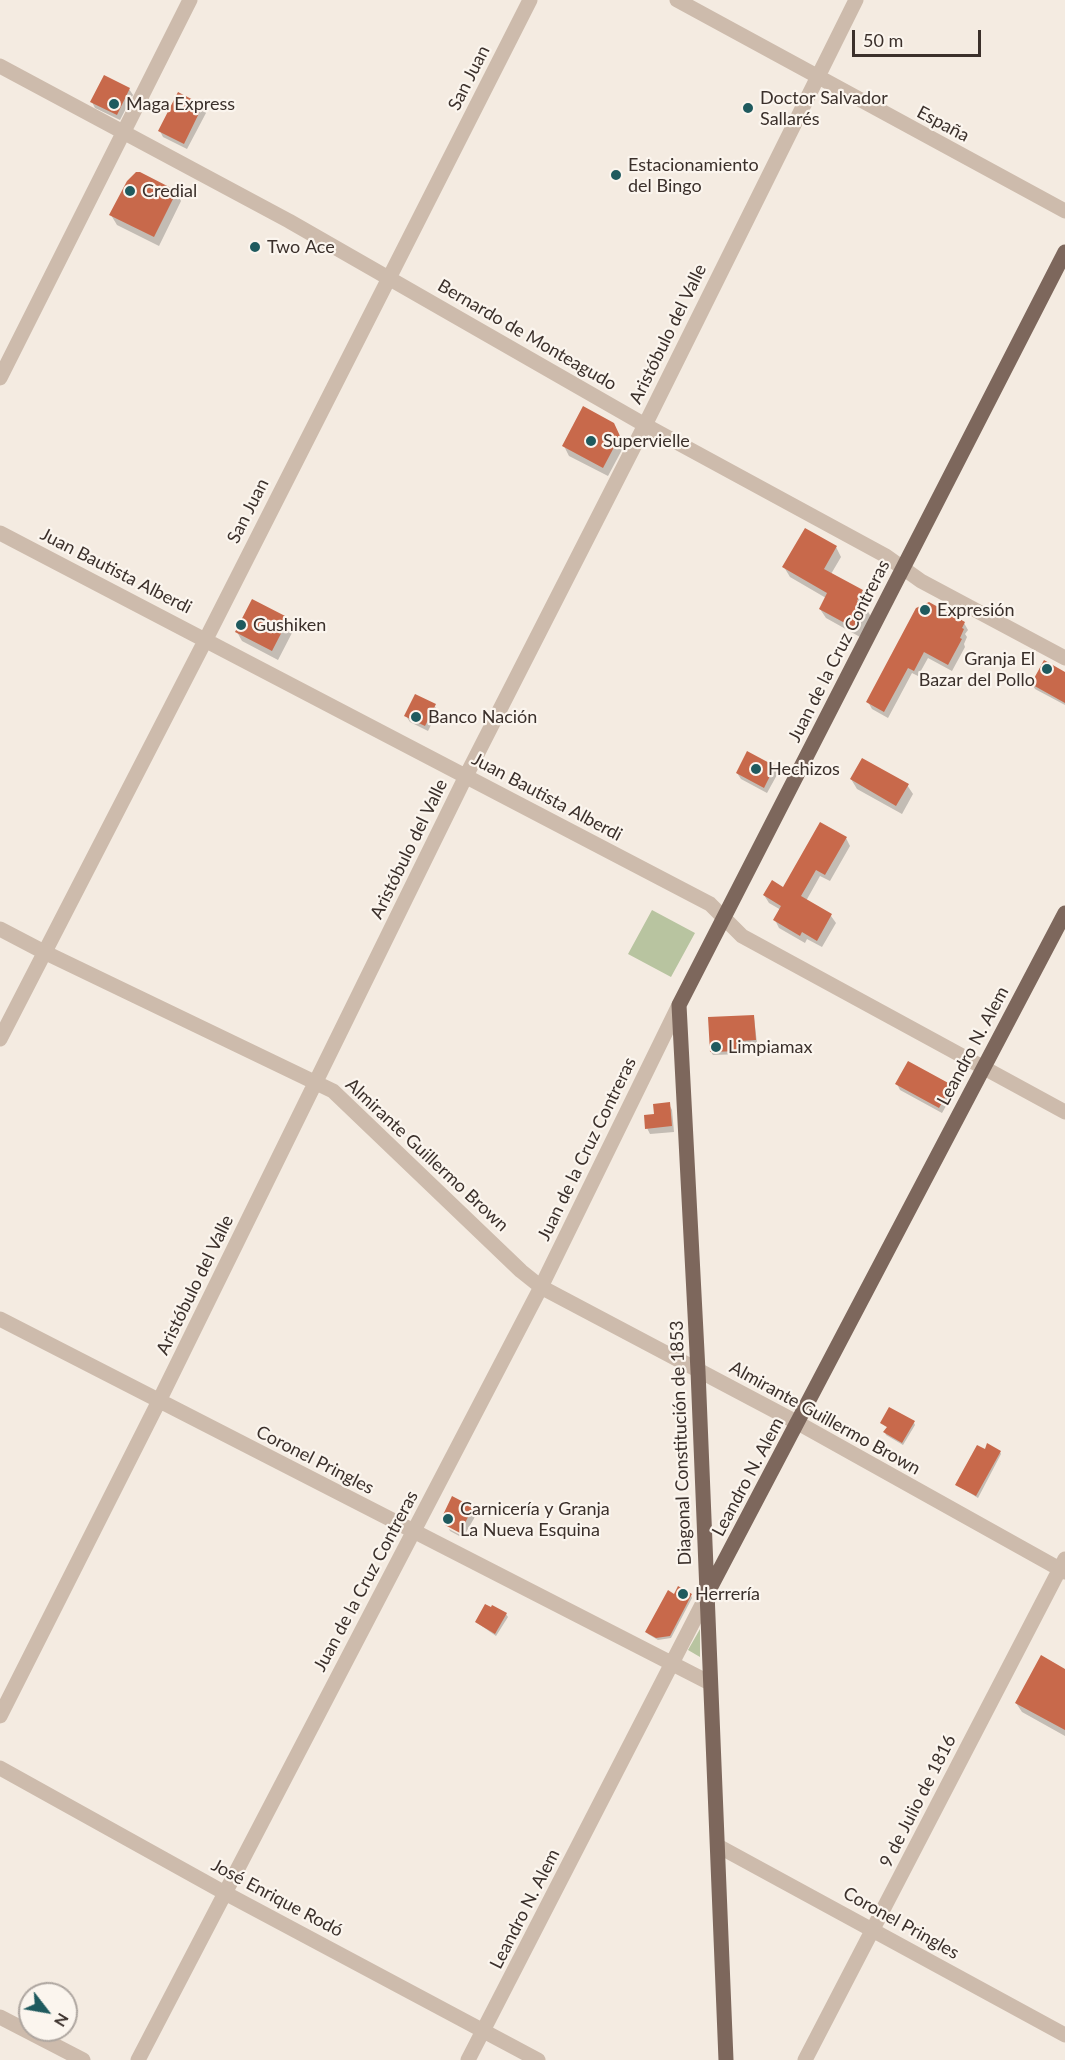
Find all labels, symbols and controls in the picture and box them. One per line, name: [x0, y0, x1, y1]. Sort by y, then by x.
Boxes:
scale bar: [855, 18, 984, 56]
text: 50 m: [863, 29, 903, 51]
street label: San Juan: [444, 42, 494, 114]
place label: Doctor Salvador Sallarés: [760, 87, 888, 130]
place label: Maga Express: [126, 93, 235, 115]
marker: Maga Express: [107, 97, 121, 111]
marker: Doctor Salvador Sallarés: [741, 101, 755, 115]
street label: España: [913, 101, 973, 147]
place label: Estacionamiento del Bingo: [628, 154, 759, 196]
marker: Estacionamiento del Bingo: [609, 168, 623, 182]
place label: Credial: [142, 180, 197, 202]
marker: Credial: [123, 184, 137, 198]
place label: Two Ace: [267, 236, 335, 258]
marker: Two Ace: [248, 240, 262, 254]
street label: Aristóbulo del Valle: [625, 261, 711, 407]
street label: Bernardo de Monteagudo: [434, 275, 620, 395]
place label: Supervielle: [603, 430, 690, 452]
marker: Supervielle: [584, 434, 598, 448]
street label: San Juan: [223, 475, 273, 547]
street label: Juan Bautista Alberdi: [37, 523, 195, 619]
street label: Juan de la Cruz Contreras: [784, 556, 894, 746]
place label: Expresión: [937, 599, 1014, 621]
marker: Expresión: [918, 603, 932, 617]
place label: Gushiken: [253, 614, 326, 636]
marker: Gushiken: [234, 618, 248, 632]
place label: Granja El Bazar del Pollo: [919, 648, 1035, 690]
marker: Granja El Bazar del Pollo: [1040, 662, 1054, 676]
place label: Banco Nación: [428, 706, 537, 728]
marker: Banco Nación: [409, 710, 423, 724]
street label: Juan Bautista Alberdi: [468, 748, 626, 846]
place label: Hechizos: [768, 758, 840, 780]
marker: Hechizos: [749, 762, 763, 776]
street label: Aristóbulo del Valle: [366, 776, 452, 922]
street label: Leandro N. Alem: [933, 983, 1013, 1109]
place label: Limpiamax: [728, 1036, 812, 1058]
marker: Limpiamax: [709, 1040, 723, 1054]
street label: Juan de la Cruz Contreras: [533, 1054, 641, 1244]
street label: Almirante Guillermo Brown: [341, 1074, 513, 1236]
street label: Aristóbulo del Valle: [152, 1212, 238, 1358]
street label: Diagonal Constitución de 1853: [666, 1320, 696, 1566]
street label: Almirante Guillermo Brown: [726, 1357, 924, 1479]
street label: Leandro N. Alem: [708, 1414, 788, 1540]
street label: Coronel Pringles: [252, 1421, 378, 1499]
street label: Juan de la Cruz Contreras: [309, 1487, 423, 1675]
place label: Carnicería y Granja La Nueva Esquina: [460, 1498, 610, 1540]
marker: Carnicería y Granja La Nueva Esquina: [441, 1512, 455, 1526]
place label: Herrería: [695, 1583, 760, 1605]
marker: Herrería: [676, 1587, 690, 1601]
street label: 9 de Julio de 1816: [875, 1731, 961, 1871]
street label: Leandro N. Alem: [486, 1846, 564, 1972]
street label: José Enrique Rodó: [208, 1854, 346, 1942]
street label: Coronel Pringles: [839, 1882, 963, 1964]
north arrow: [18, 1982, 78, 2042]
text: N: [51, 2010, 73, 2031]

